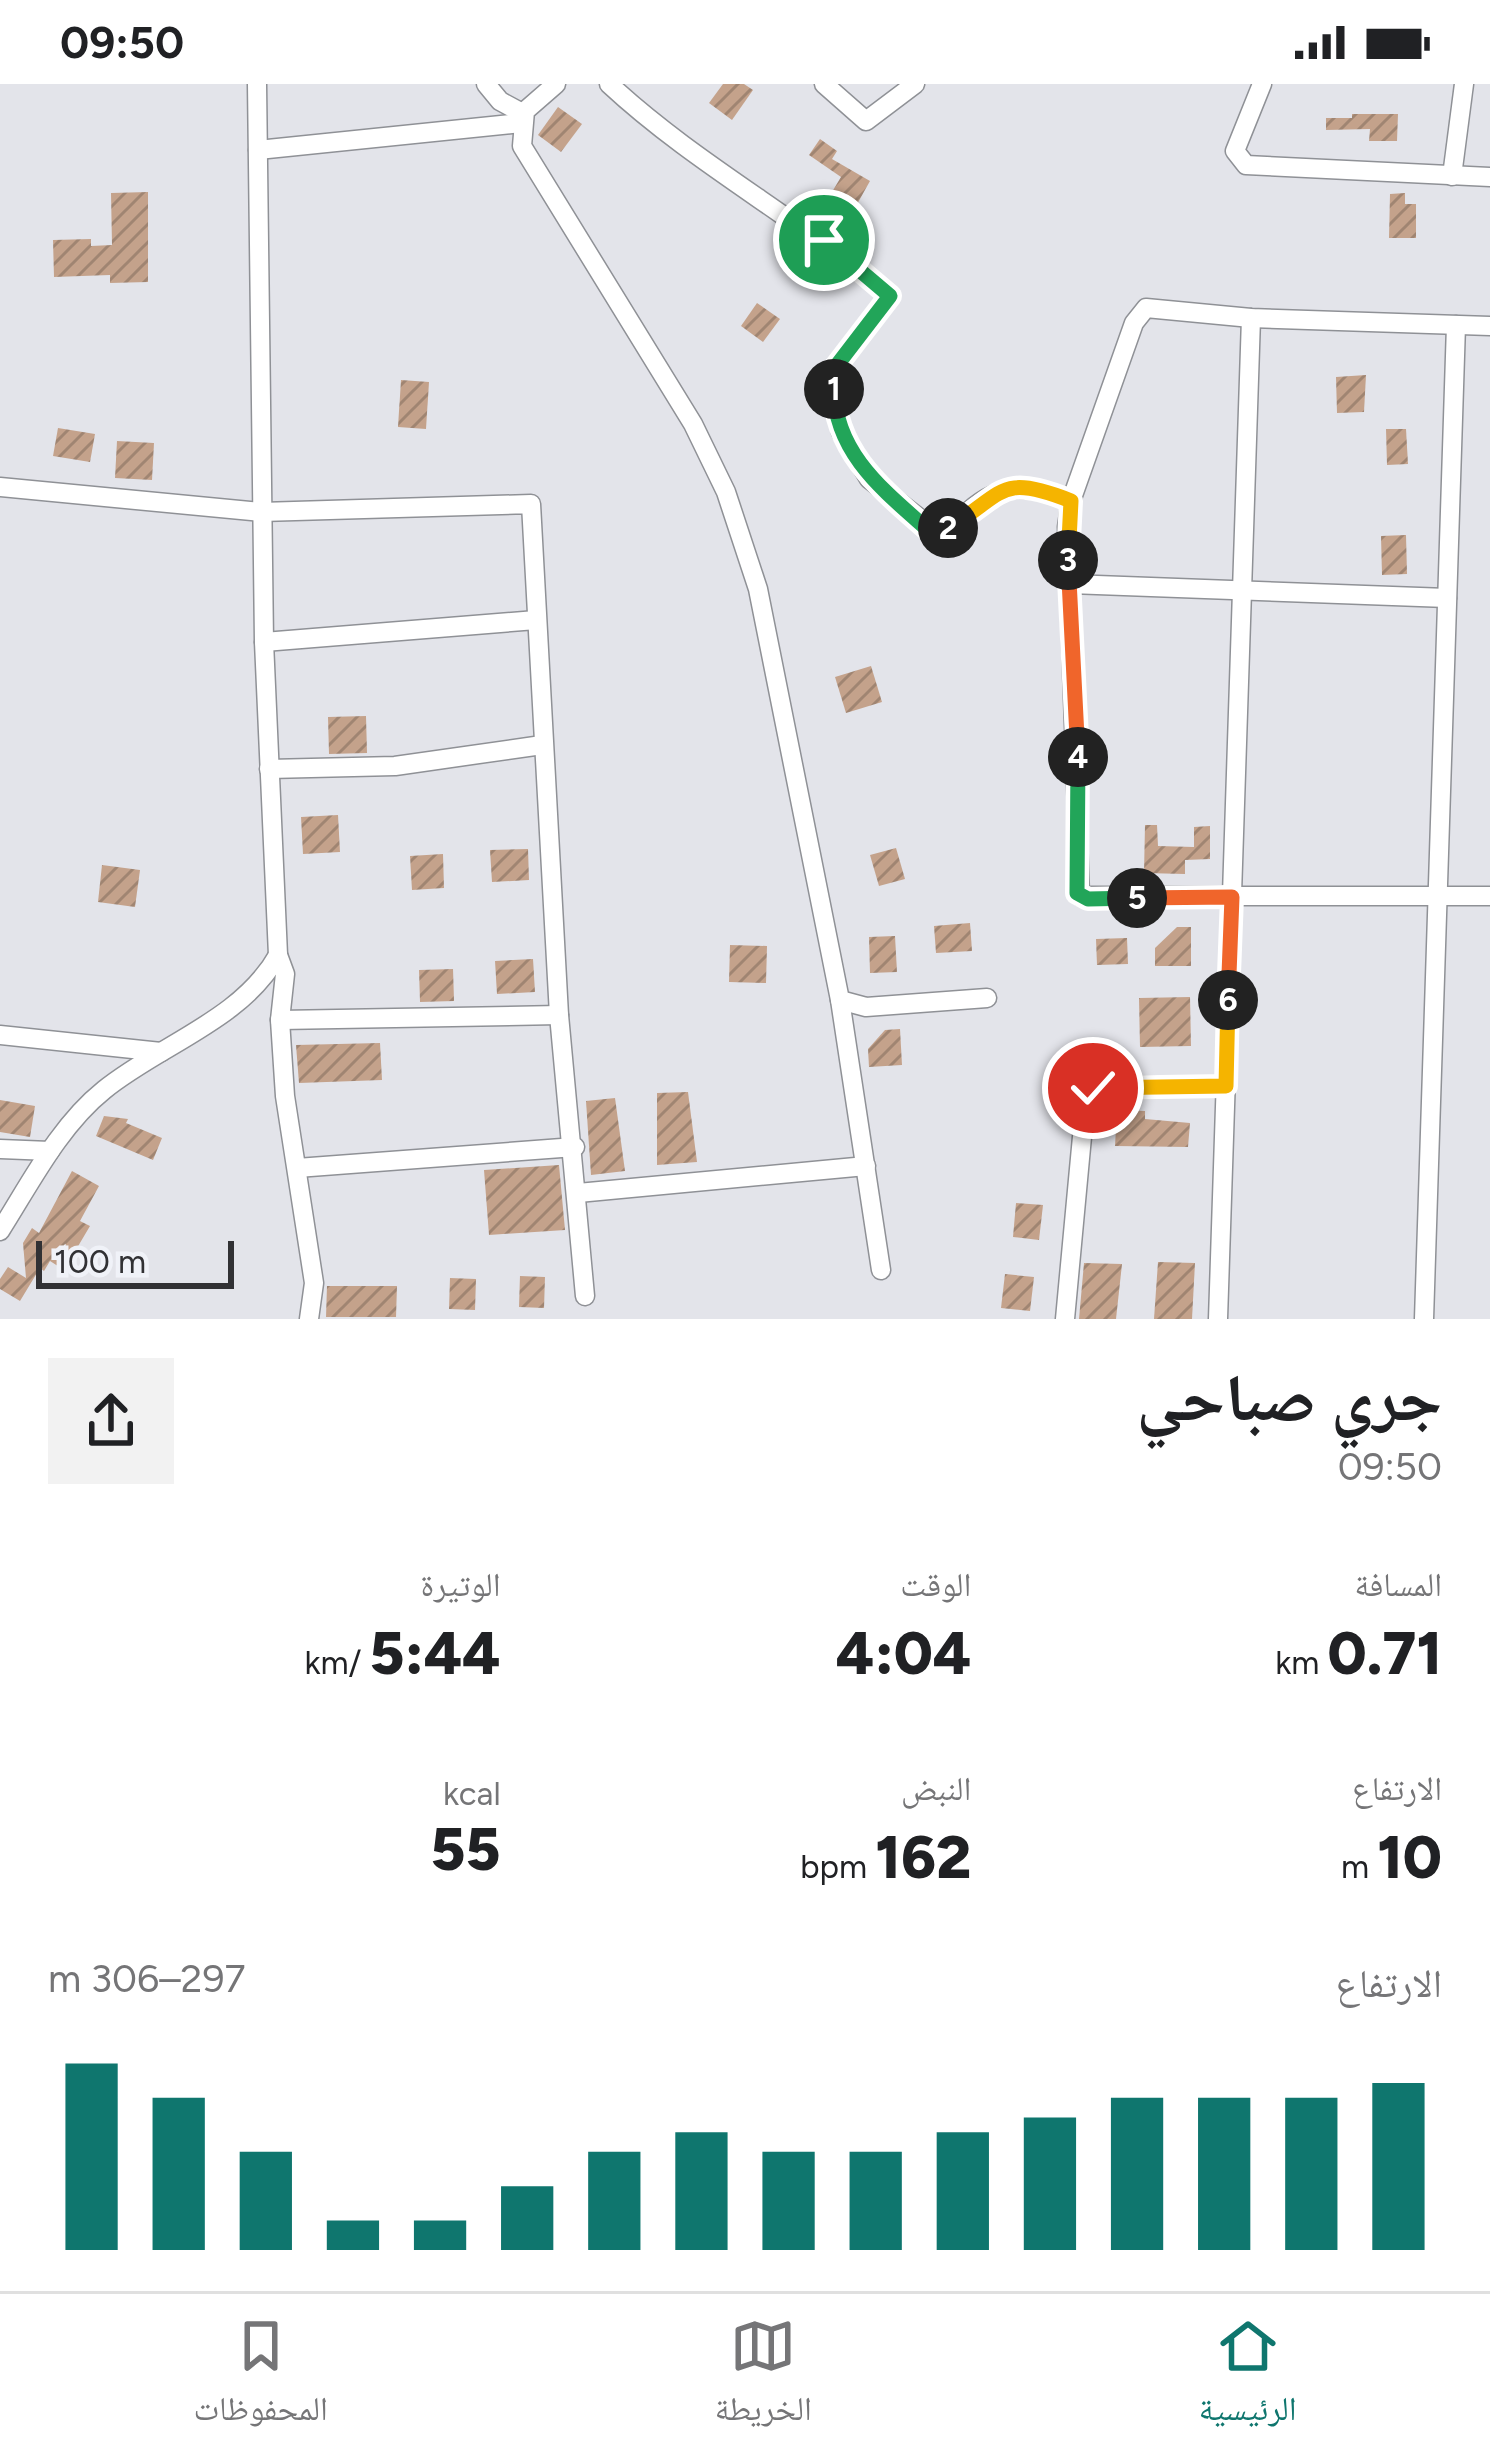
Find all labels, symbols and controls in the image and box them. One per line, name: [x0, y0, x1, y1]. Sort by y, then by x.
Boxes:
text: 09:50: [60, 15, 184, 69]
pin: [773, 189, 875, 291]
icon: arrive: [791, 207, 857, 273]
pin: 1: [804, 359, 864, 419]
text: 1: [827, 369, 841, 408]
pin: 2: [918, 498, 978, 558]
text: 2: [938, 508, 958, 547]
pin: 3: [1038, 530, 1098, 590]
text: 3: [1059, 540, 1077, 579]
pin: 4: [1048, 727, 1108, 787]
text: 4: [1068, 737, 1088, 776]
pin: 5: [1107, 868, 1167, 928]
text: 5: [1127, 878, 1147, 917]
pin: 6: [1198, 970, 1258, 1030]
text: 6: [1218, 980, 1238, 1019]
pin: [1042, 1037, 1144, 1139]
icon: check: [1060, 1055, 1126, 1121]
scale bar: [36, 1235, 234, 1288]
text: 100 m: [54, 1242, 146, 1281]
button: share: [48, 1358, 174, 1484]
text: جري صباحي: [1137, 1358, 1442, 1438]
text: 09:50: [1338, 1443, 1442, 1490]
text: الوتيرة: [420, 1565, 501, 1604]
text: الوقت: [900, 1565, 971, 1604]
text: المسافة: [1355, 1565, 1442, 1604]
text: 5:44: [370, 1617, 501, 1689]
text: 4:04: [836, 1617, 971, 1689]
text: 0.71: [1327, 1617, 1442, 1689]
text: /km: [304, 1643, 370, 1682]
text: km: [1275, 1643, 1327, 1682]
text: النبض: [901, 1769, 971, 1808]
text: الارتفاع: [1352, 1769, 1442, 1808]
text: kcal: [443, 1774, 501, 1813]
text: 55: [431, 1813, 501, 1885]
text: 162: [875, 1821, 971, 1893]
text: 10: [1377, 1821, 1442, 1893]
text: bpm: [800, 1847, 875, 1886]
text: m: [1341, 1847, 1377, 1886]
text: 297–306 m: [48, 1955, 245, 2002]
text: الارتفاع: [1336, 1960, 1442, 2007]
tab: المحفوظات: [193, 2313, 328, 2441]
tab: الخريطة: [715, 2313, 812, 2441]
tab: الرئيسية: [1199, 2313, 1297, 2441]

